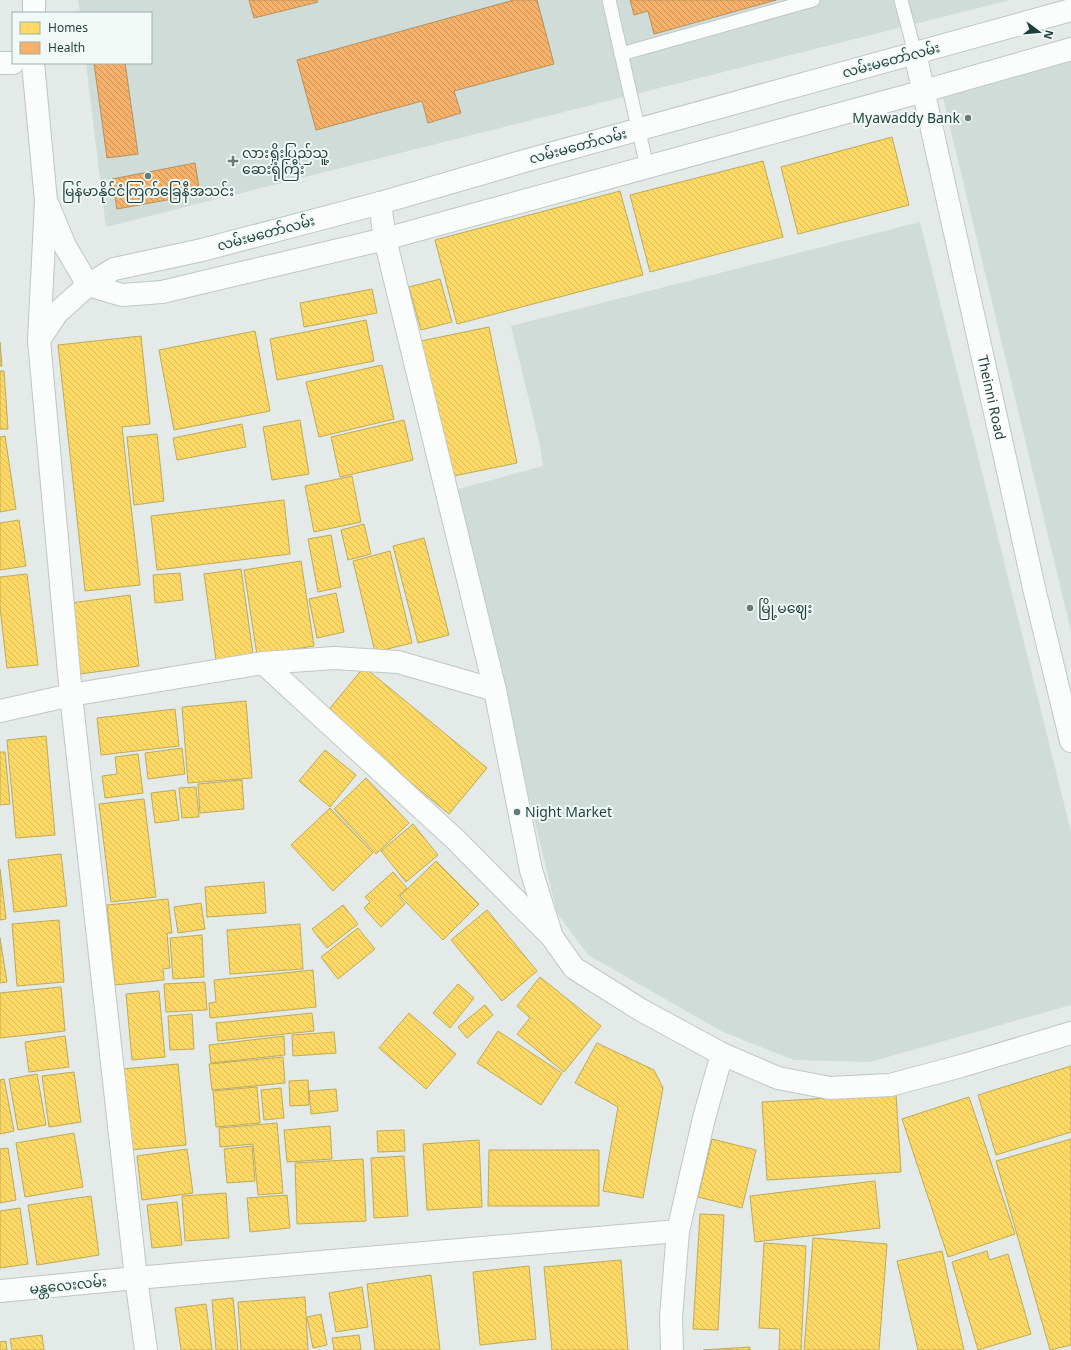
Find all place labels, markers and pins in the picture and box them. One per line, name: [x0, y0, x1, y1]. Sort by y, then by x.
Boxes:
place label: Myawaddy Bank: [852, 108, 961, 127]
marker: Myawaddy Bank: [963, 113, 973, 123]
place label: လားရှိုးပြည်သူ့ ဆေးရုံကြီး: [242, 143, 329, 181]
marker: လားရှိုးပြည်သူ့ ဆေးရုံကြီး: [227, 155, 239, 167]
marker: မြန်မာနိုင်ငံကြက်ခြေနီအသင်း: [143, 171, 153, 181]
place label: မြန်မာနိုင်ငံကြက်ခြေနီအသင်း: [62, 181, 234, 203]
place label: မြို့မဈေး: [758, 598, 812, 620]
marker: မြို့မဈေး: [745, 603, 755, 613]
place label: Night Market: [525, 802, 612, 821]
marker: Night Market: [512, 807, 522, 817]

